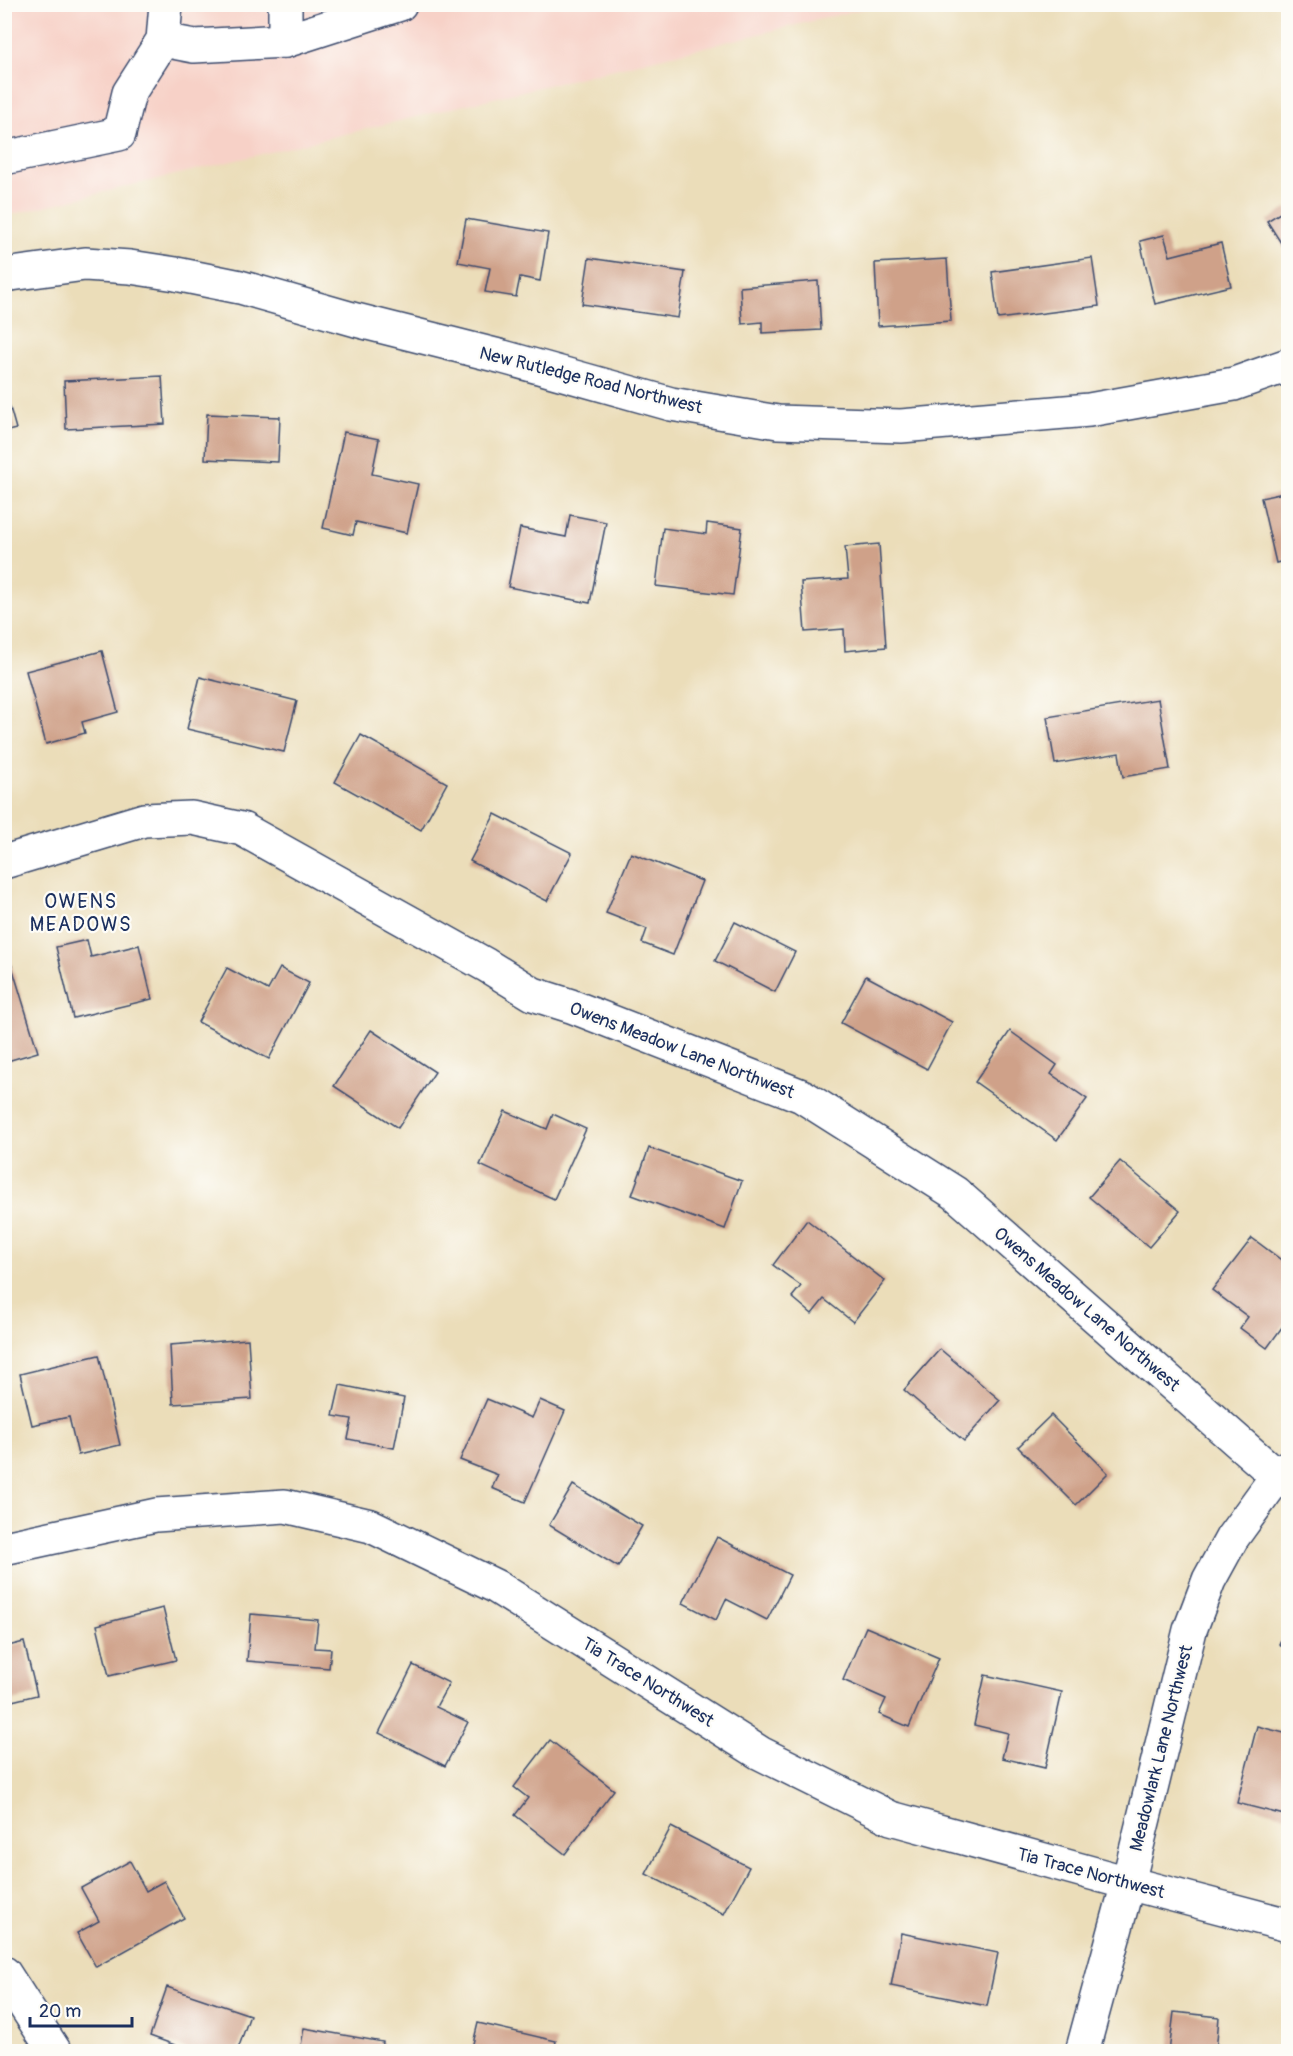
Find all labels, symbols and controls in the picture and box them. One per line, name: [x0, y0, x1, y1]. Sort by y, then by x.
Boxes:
street label: New Rutledge Road Northwest: [477, 342, 705, 420]
district label: OWENS MEADOWS: [30, 889, 132, 937]
street label: Owens Meadow Lane Northwest: [566, 997, 798, 1104]
street label: Owens Meadow Lane Northwest: [989, 1222, 1185, 1397]
street label: Tia Trace Northwest: [577, 1632, 719, 1733]
street label: Meadowlark Lane Northwest: [1125, 1642, 1198, 1854]
street label: Tia Trace Northwest: [1015, 1843, 1168, 1904]
scale bar: [30, 1990, 132, 2028]
text: 20 m: [39, 2000, 81, 2023]

